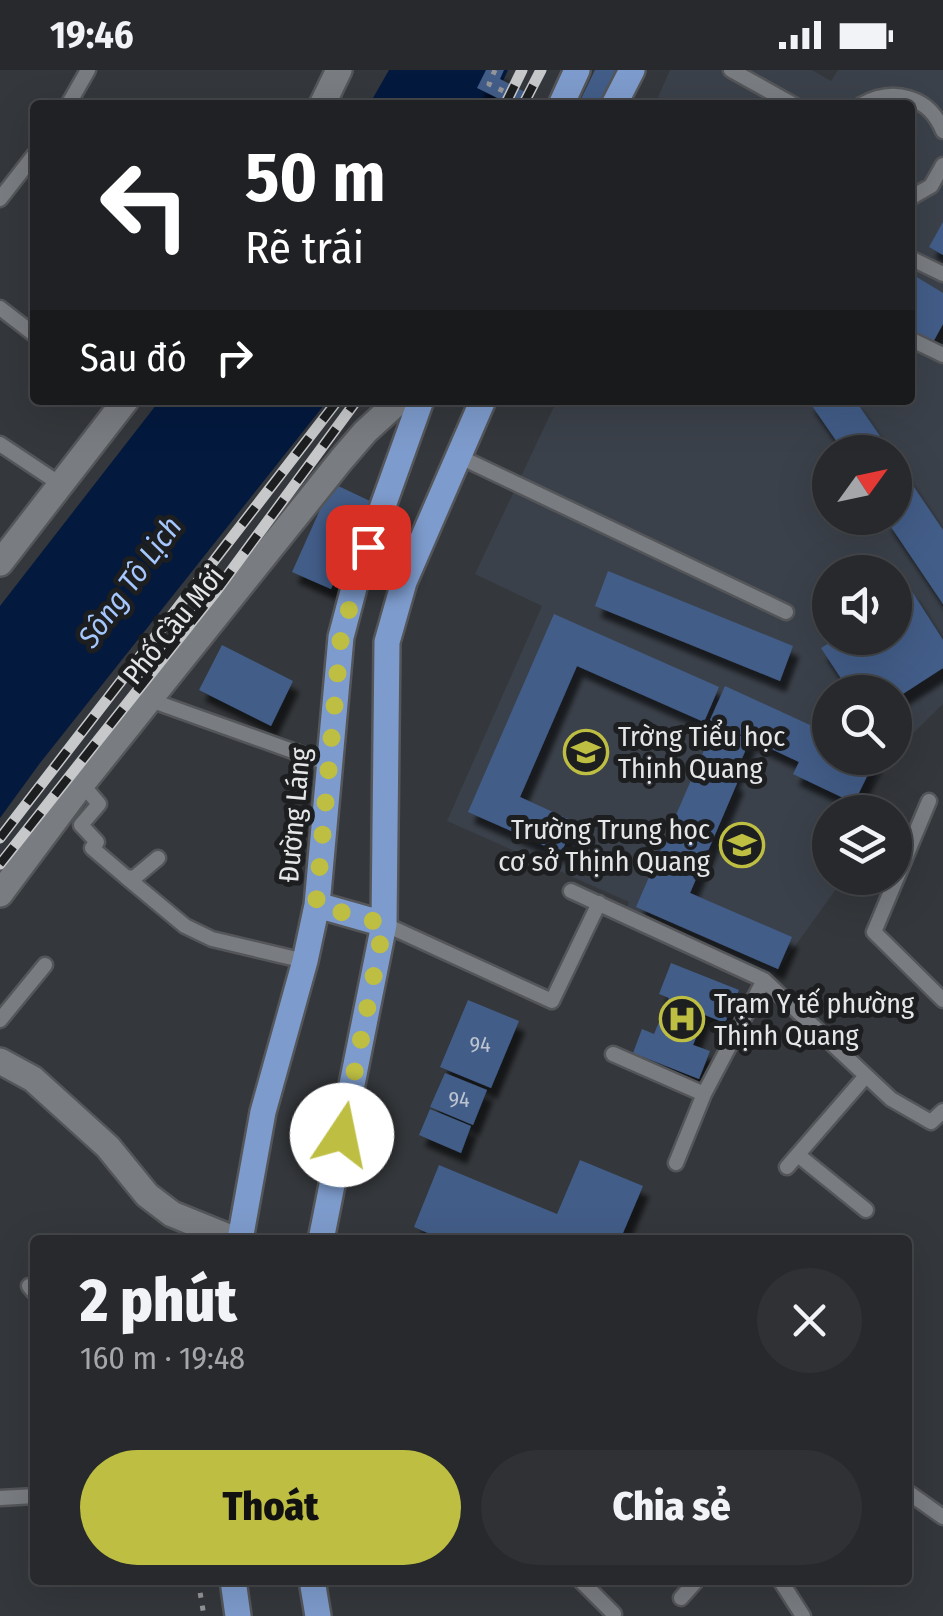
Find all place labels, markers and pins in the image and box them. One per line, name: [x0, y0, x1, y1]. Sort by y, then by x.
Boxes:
pin: [326, 505, 411, 590]
place label: Trờng Tiểu học Thịnh Quang: [618, 719, 785, 785]
school or university icon: Trờng Tiểu học Thịnh Quang: [563, 729, 609, 775]
place label: Trường Trung học cơ sở Thịnh Quang: [498, 813, 711, 878]
school or university icon: Trường Trung học cơ sở Thịnh Quang: [719, 822, 765, 868]
place label: Trạm Y tế phường Thịnh Quang: [714, 987, 915, 1052]
hospital icon: Trạm Y tế phường Thịnh Quang: [659, 996, 705, 1042]

